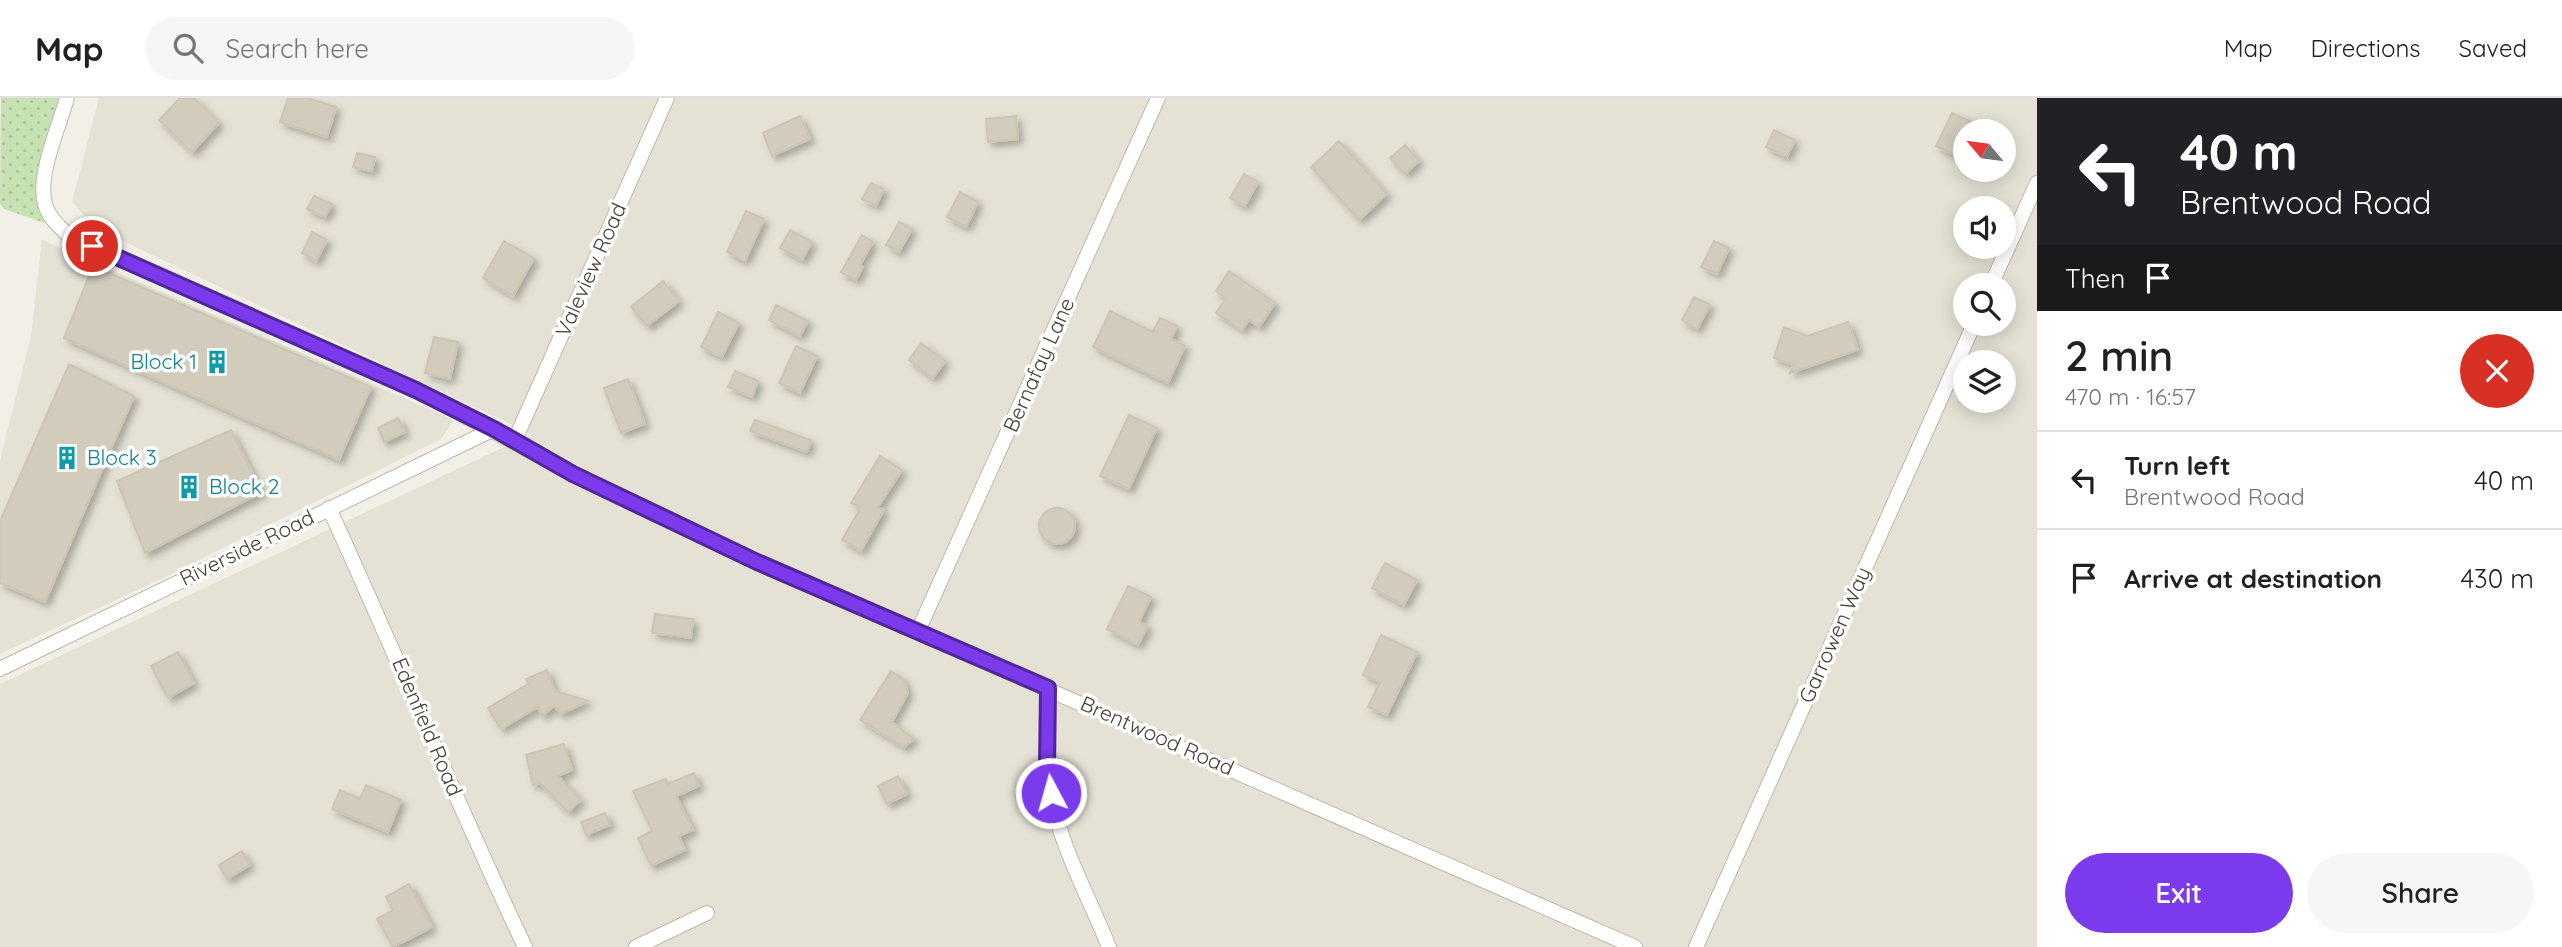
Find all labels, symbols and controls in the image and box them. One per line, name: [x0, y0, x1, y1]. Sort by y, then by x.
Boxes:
search box: [145, 17, 635, 80]
text: Map: [35, 28, 103, 69]
icon: search: [169, 29, 207, 67]
text: Search here: [225, 32, 369, 65]
text: Map: [2224, 33, 2273, 63]
text: Directions: [2311, 33, 2421, 63]
text: Saved: [2459, 33, 2527, 63]
north arrow: [1953, 119, 2016, 182]
map controls: [1953, 119, 2016, 413]
text: 40 m: [2180, 121, 2298, 182]
icon: left: [2065, 126, 2156, 217]
text: Brentwood Road: [2180, 182, 2431, 222]
button: sound: [1953, 196, 2016, 259]
street label: Valeview Road: [549, 199, 631, 341]
pin: [62, 216, 122, 276]
icon: arrive: [73, 227, 111, 265]
icon: arrive: [2139, 259, 2177, 297]
text: Then: [2065, 262, 2125, 295]
button: search: [1953, 273, 2016, 336]
street label: Bernafay Lane: [997, 293, 1079, 436]
text: 2 min: [2065, 329, 2173, 382]
button: close: [2460, 334, 2534, 408]
place label: Block 1: [130, 348, 197, 374]
building icon: Block 1: [203, 348, 231, 376]
button: layers: [1953, 350, 2016, 413]
text: 470 m · 16:57: [2065, 382, 2196, 411]
building icon: Block 3: [53, 444, 81, 472]
place label: Block 3: [87, 444, 157, 470]
text: Turn left: [2124, 449, 2231, 482]
icon: left: [2065, 461, 2103, 499]
text: 40 m: [2474, 464, 2534, 497]
building icon: Block 2: [175, 473, 203, 501]
place label: Block 2: [209, 473, 279, 499]
text: Brentwood Road: [2124, 482, 2305, 511]
street label: Riverside Road: [175, 503, 318, 591]
icon: arrive: [2065, 559, 2103, 597]
street label: Garrowen Way: [1792, 562, 1876, 707]
text: Arrive at destination: [2124, 562, 2382, 595]
text: 430 m: [2460, 562, 2534, 595]
street label: Edenfield Road: [387, 654, 469, 800]
street label: Brentwood Road: [1077, 690, 1238, 781]
position arrow: [1014, 756, 1088, 830]
button: Exit: [2065, 853, 2293, 933]
button: Share: [2307, 853, 2534, 933]

